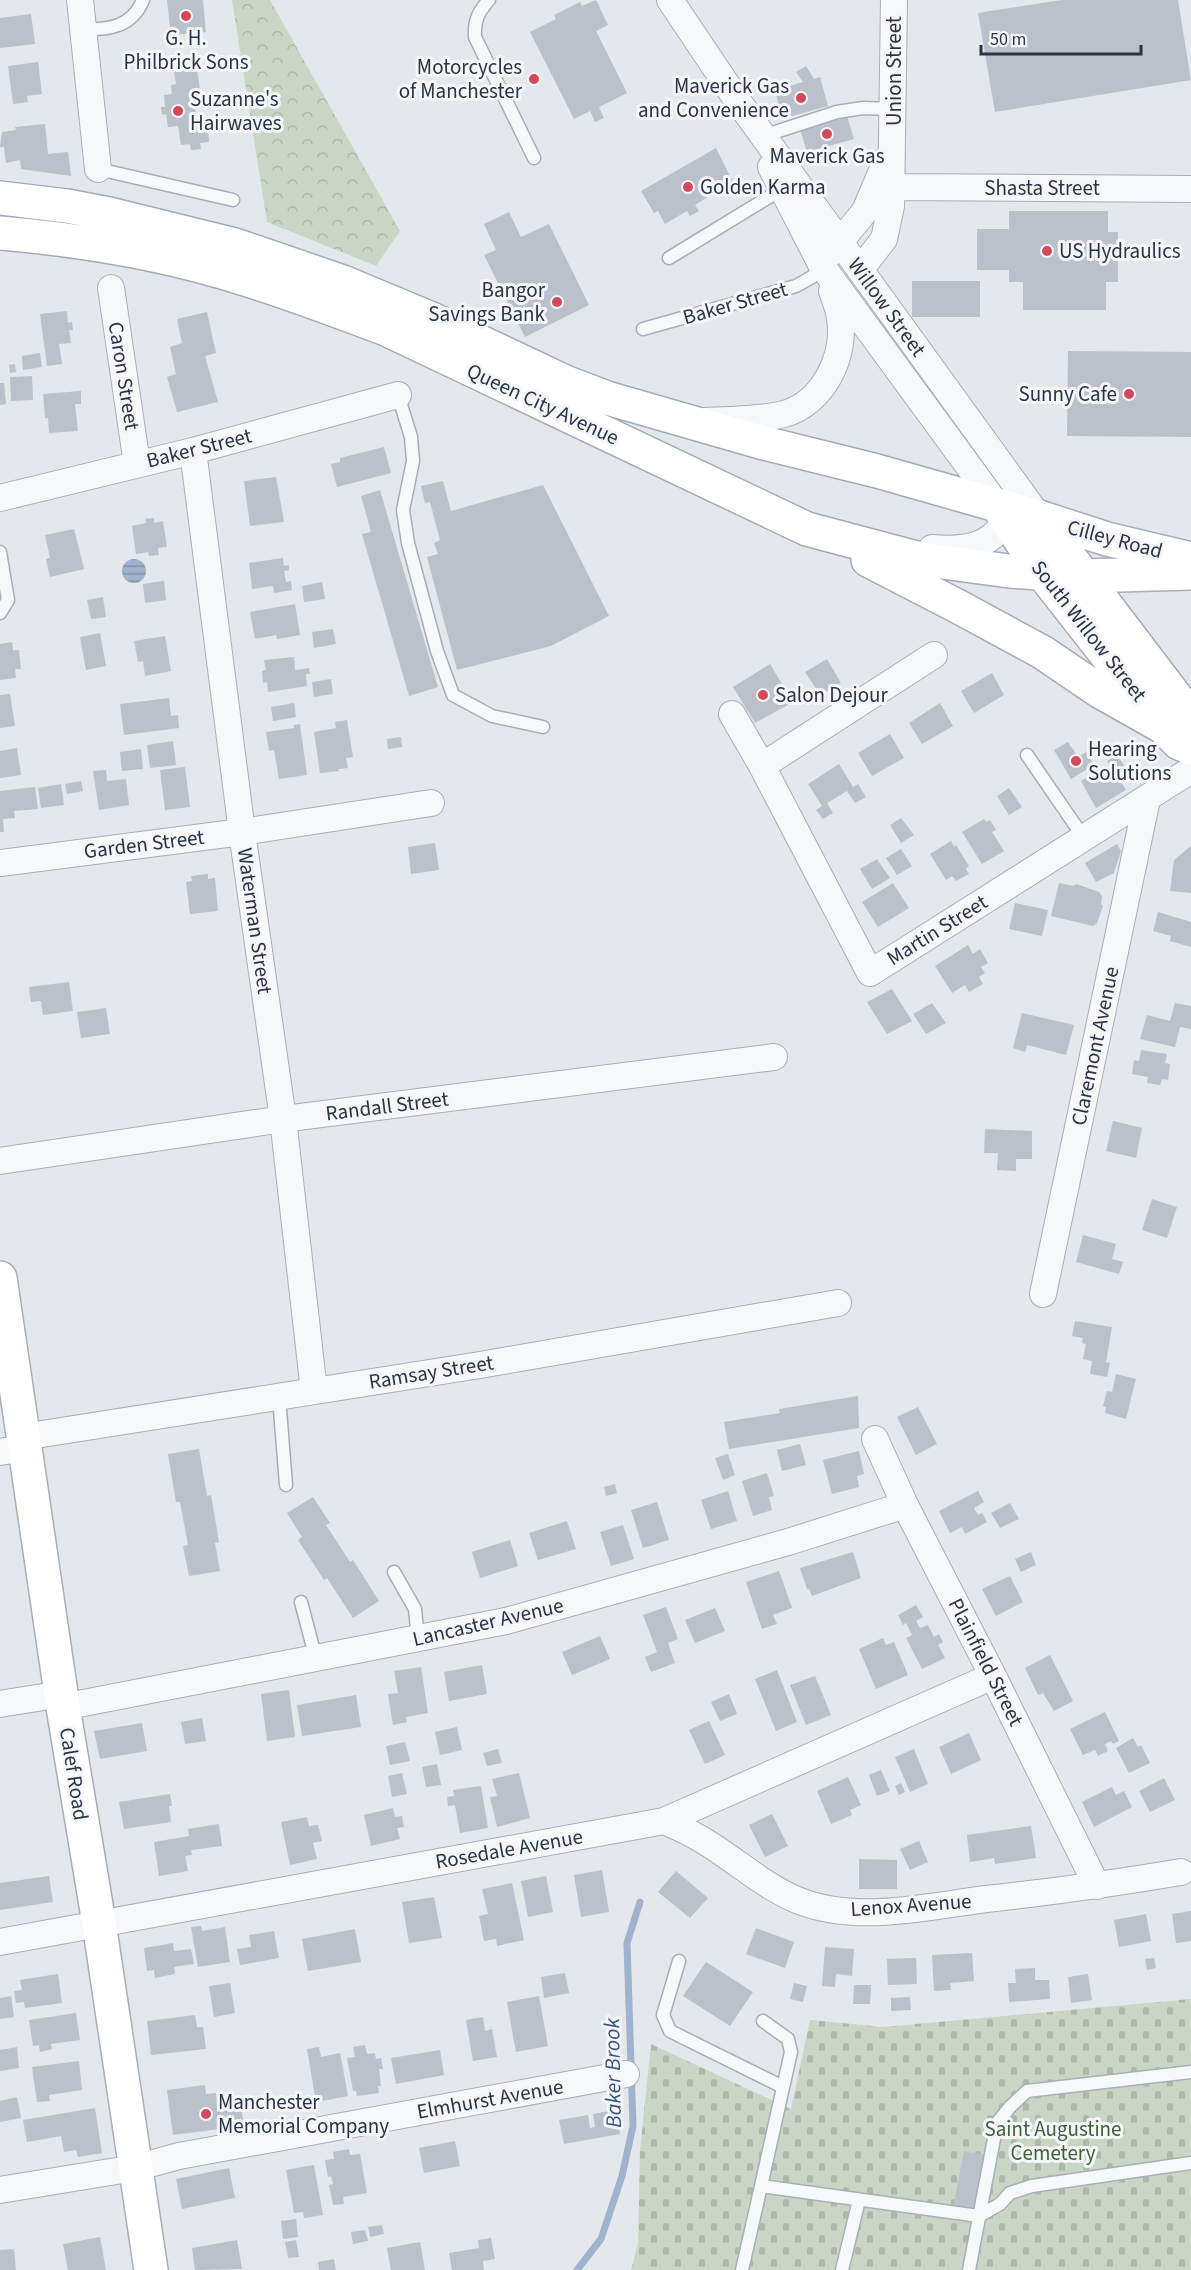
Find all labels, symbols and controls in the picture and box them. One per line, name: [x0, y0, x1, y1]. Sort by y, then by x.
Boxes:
marker: G. H. Philbrick Sons: [179, 9, 193, 23]
street label: Union Street: [879, 16, 909, 126]
scale bar: [981, 18, 1142, 56]
place label: G. H. Philbrick Sons: [124, 23, 249, 77]
text: 50 m: [990, 27, 1026, 52]
place label: Motorcycles of Manchester: [399, 52, 523, 106]
place label: Maverick Gas and Convenience: [638, 71, 789, 125]
marker: Motorcycles of Manchester: [527, 72, 541, 86]
place label: Suzanne's Hairwaves: [190, 84, 282, 138]
marker: Maverick Gas and Convenience: [794, 91, 808, 105]
marker: Suzanne's Hairwaves: [171, 104, 185, 118]
marker: Maverick Gas: [820, 127, 834, 141]
place label: Maverick Gas: [770, 141, 885, 171]
place label: Golden Karma: [700, 172, 825, 202]
street label: Shasta Street: [984, 173, 1100, 203]
marker: Golden Karma: [681, 180, 695, 194]
place label: US Hydraulics: [1059, 236, 1181, 266]
marker: US Hydraulics: [1040, 244, 1054, 258]
street label: Willow Street: [841, 251, 933, 363]
street label: Baker Street: [679, 274, 791, 332]
place label: Bangor Savings Bank: [428, 275, 546, 329]
marker: Bangor Savings Bank: [550, 295, 564, 309]
street label: Caron Street: [101, 320, 147, 432]
street label: Queen City Avenue: [462, 356, 624, 452]
place label: Sunny Cafe: [1018, 379, 1117, 409]
marker: Sunny Cafe: [1122, 387, 1136, 401]
street label: Baker Street: [143, 420, 255, 476]
street label: Cilley Road: [1064, 512, 1166, 566]
street label: South Willow Street: [1024, 554, 1154, 708]
place label: Salon Dejour: [775, 680, 889, 710]
marker: Salon Dejour: [756, 688, 770, 702]
place label: Hearing Solutions: [1088, 734, 1172, 788]
marker: Hearing Solutions: [1069, 754, 1083, 768]
street label: Garden Street: [82, 822, 206, 866]
street label: Waterman Street: [230, 846, 280, 996]
street label: Martin Street: [881, 887, 993, 973]
street label: Claremont Avenue: [1064, 964, 1126, 1128]
street label: Randall Street: [324, 1084, 450, 1128]
street label: Ramsay Street: [366, 1347, 496, 1397]
street label: Lancaster Avenue: [410, 1590, 566, 1654]
street label: Plainfield Street: [941, 1593, 1031, 1731]
street label: Calef Road: [52, 1725, 96, 1823]
street label: Rosedale Avenue: [433, 1821, 585, 1877]
street label: Lenox Avenue: [850, 1886, 972, 1924]
water label: Baker Brook: [596, 2017, 630, 2128]
street label: Elmhurst Avenue: [414, 2071, 566, 2127]
place label: Manchester Memorial Company: [218, 2087, 389, 2141]
marker: Manchester Memorial Company: [199, 2107, 213, 2121]
park label: Saint Augustine Cemetery: [985, 2114, 1122, 2168]

